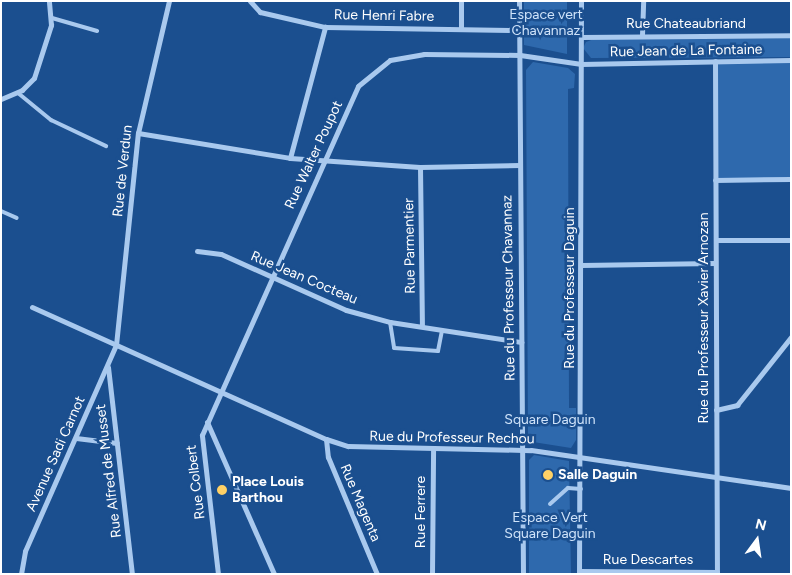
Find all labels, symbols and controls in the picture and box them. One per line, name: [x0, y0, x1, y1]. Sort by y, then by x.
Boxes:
street label: Rue Henri Fabre: [334, 7, 434, 25]
park label: Espace vert Chavannaz: [509, 7, 583, 40]
street label: Rue Chateaubriand: [626, 16, 746, 32]
street label: Rue Jean de La Fontaine: [610, 41, 762, 61]
street label: Rue Walter Poupot: [282, 98, 346, 212]
street label: Rue de Verdun: [110, 124, 136, 218]
street label: Rue du Professeur Chavannaz: [499, 195, 519, 381]
street label: Rue Parmentier: [401, 198, 419, 294]
street label: Rue du Professeur Daguin: [562, 207, 578, 369]
street label: Rue du Professeur Xavier Arnozan: [696, 212, 712, 424]
street label: Rue Jean Cocteau: [248, 248, 360, 308]
street label: Avenue Sadi Carnot: [23, 394, 89, 514]
street label: Rue Alfred de Musset: [92, 403, 126, 539]
park label: Square Daguin: [504, 412, 596, 428]
street label: Rue du Professeur Rechou: [369, 428, 535, 448]
street label: Rue Colbert: [183, 444, 209, 520]
street label: Rue Magenta: [336, 462, 384, 544]
place label: Salle Daguin: [558, 467, 637, 483]
marker: Salle Daguin: [542, 469, 554, 481]
place label: Place Louis Barthou: [232, 474, 304, 507]
street label: Rue Ferrere: [413, 476, 429, 548]
marker: Place Louis Barthou: [216, 484, 228, 496]
park label: Espace Vert Square Daguin: [504, 510, 596, 542]
north arrow: [732, 515, 782, 565]
text: N: [753, 515, 768, 535]
street label: Rue Descartes: [603, 552, 693, 568]

